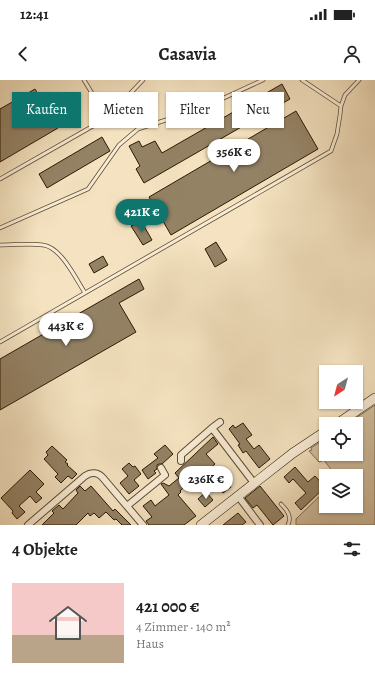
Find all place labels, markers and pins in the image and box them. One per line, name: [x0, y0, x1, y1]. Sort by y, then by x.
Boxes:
pin: 356K €: [201, 139, 267, 173]
pin: 421K €: [109, 199, 175, 233]
pin: 443K €: [33, 313, 99, 347]
pin: 236K €: [173, 466, 239, 500]

